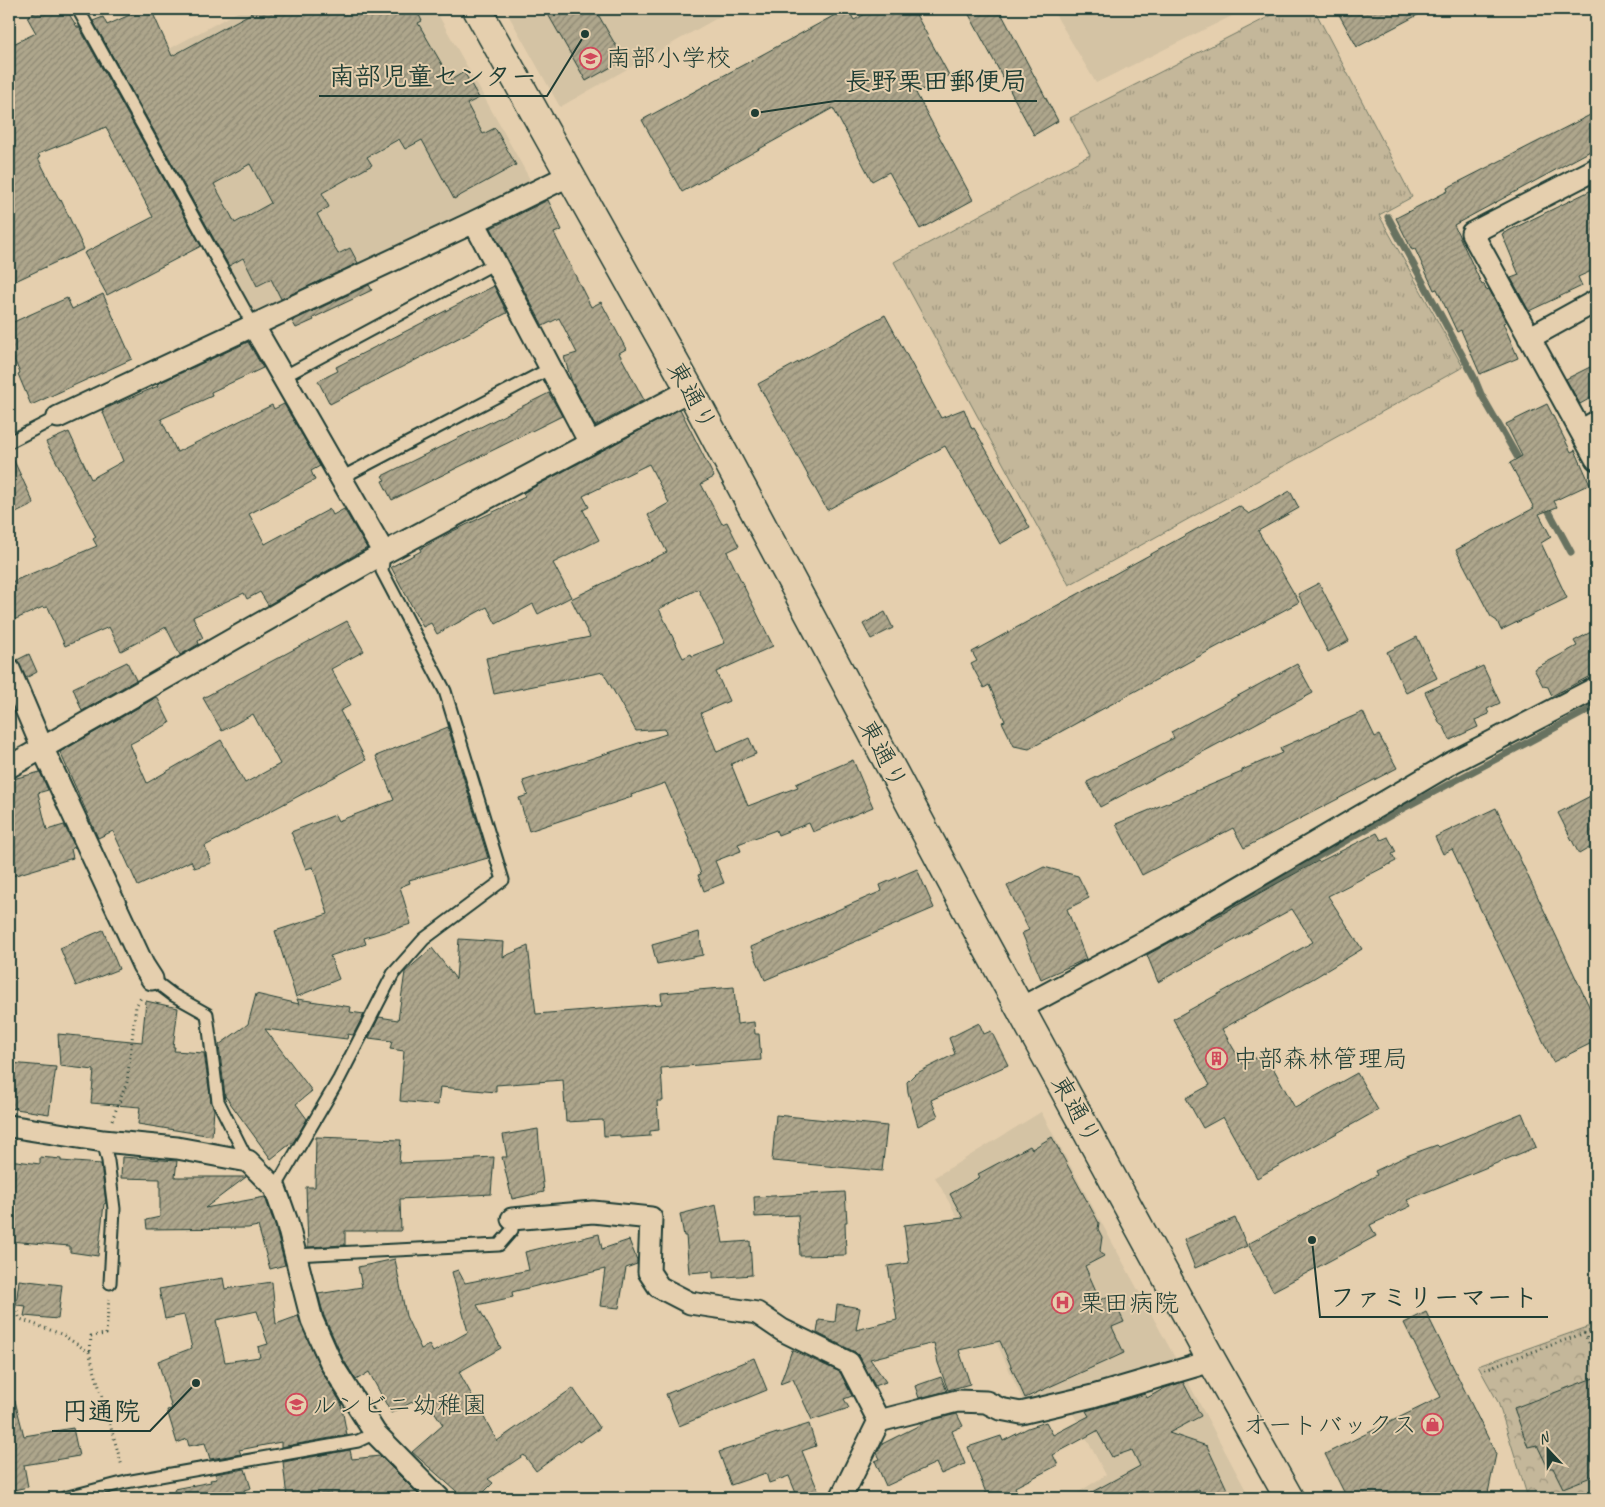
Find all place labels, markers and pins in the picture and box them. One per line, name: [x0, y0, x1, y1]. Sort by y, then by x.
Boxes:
place label: 南部小学校: [606, 42, 731, 74]
school or university icon: 南部小学校: [578, 46, 602, 70]
callout: 南部児童センター: [319, 55, 547, 96]
callout: 長野栗田郵便局: [835, 60, 1037, 101]
place label: 中部森林管理局: [1233, 1043, 1408, 1075]
building icon: 中部森林管理局: [1205, 1047, 1229, 1071]
callout: ファミリーマート: [1320, 1276, 1548, 1317]
place label: 栗田病院: [1079, 1287, 1179, 1319]
hospital icon: 栗田病院: [1051, 1291, 1075, 1315]
place label: ルンビニ幼稚園: [312, 1389, 487, 1421]
callout: 円通院: [52, 1390, 150, 1431]
school or university icon: ルンビニ幼稚園: [284, 1393, 308, 1417]
place label: オートバックス: [1242, 1409, 1417, 1441]
shop icon: オートバックス: [1421, 1413, 1445, 1437]

